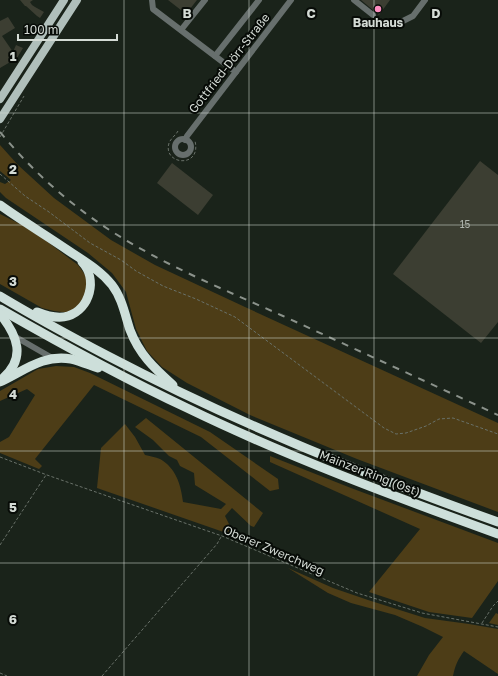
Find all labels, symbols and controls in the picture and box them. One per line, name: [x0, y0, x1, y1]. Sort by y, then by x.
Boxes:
marker: Bauhaus: [373, 4, 383, 14]
text: B: [182, 5, 192, 21]
text: C: [306, 5, 316, 21]
text: D: [431, 5, 441, 21]
street label: Gottfried-Dörr-Straße: [185, 10, 273, 116]
place label: Bauhaus: [353, 15, 404, 30]
scale bar: [18, 16, 117, 42]
text: 100 m: [24, 22, 58, 37]
text: 1: [10, 48, 17, 64]
text: 2: [9, 161, 17, 177]
house number: 15: [460, 218, 471, 230]
text: 3: [9, 273, 17, 289]
text: 4: [9, 386, 17, 402]
street label: Mainzer Ring (Ost): [317, 447, 423, 499]
text: 5: [9, 499, 17, 515]
street label: Oberer Zwerchweg: [221, 522, 327, 578]
text: 6: [9, 611, 17, 627]

